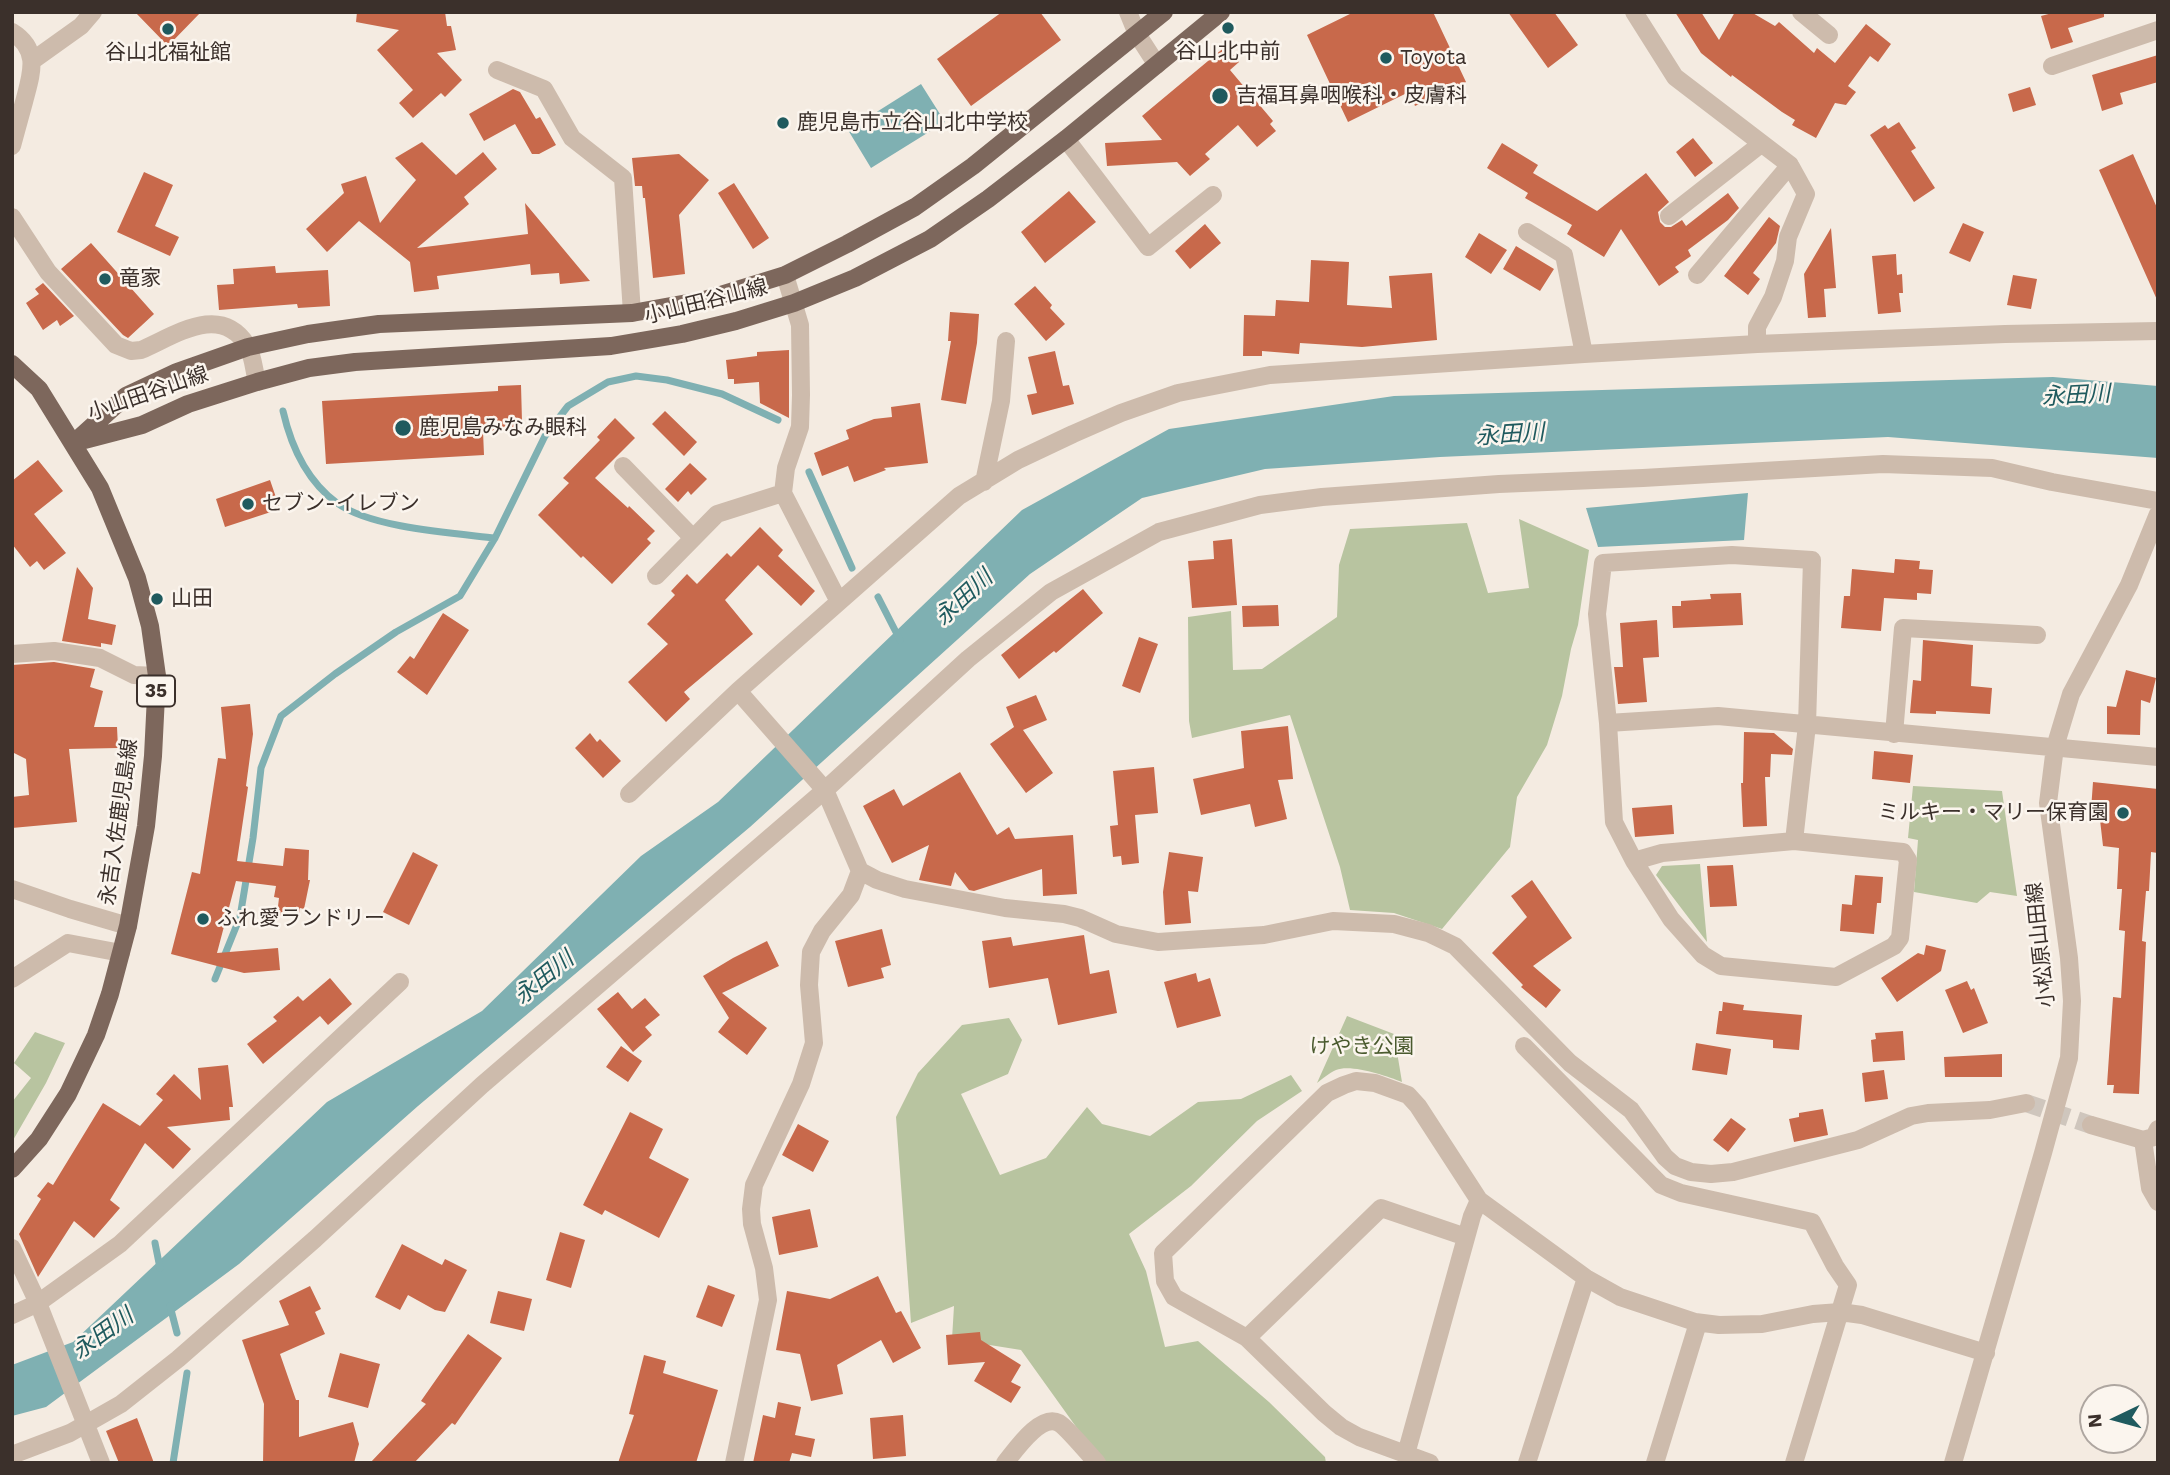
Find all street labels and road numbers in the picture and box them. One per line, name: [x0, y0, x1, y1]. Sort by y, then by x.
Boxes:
street label: 小山田谷山線: [642, 275, 770, 329]
street label: 小山田谷山線: [84, 362, 212, 426]
road number: 35: [137, 676, 175, 706]
street label: 永吉入佐鹿児島線: [95, 737, 143, 907]
street label: 小松原山田線: [2022, 881, 2060, 1009]

